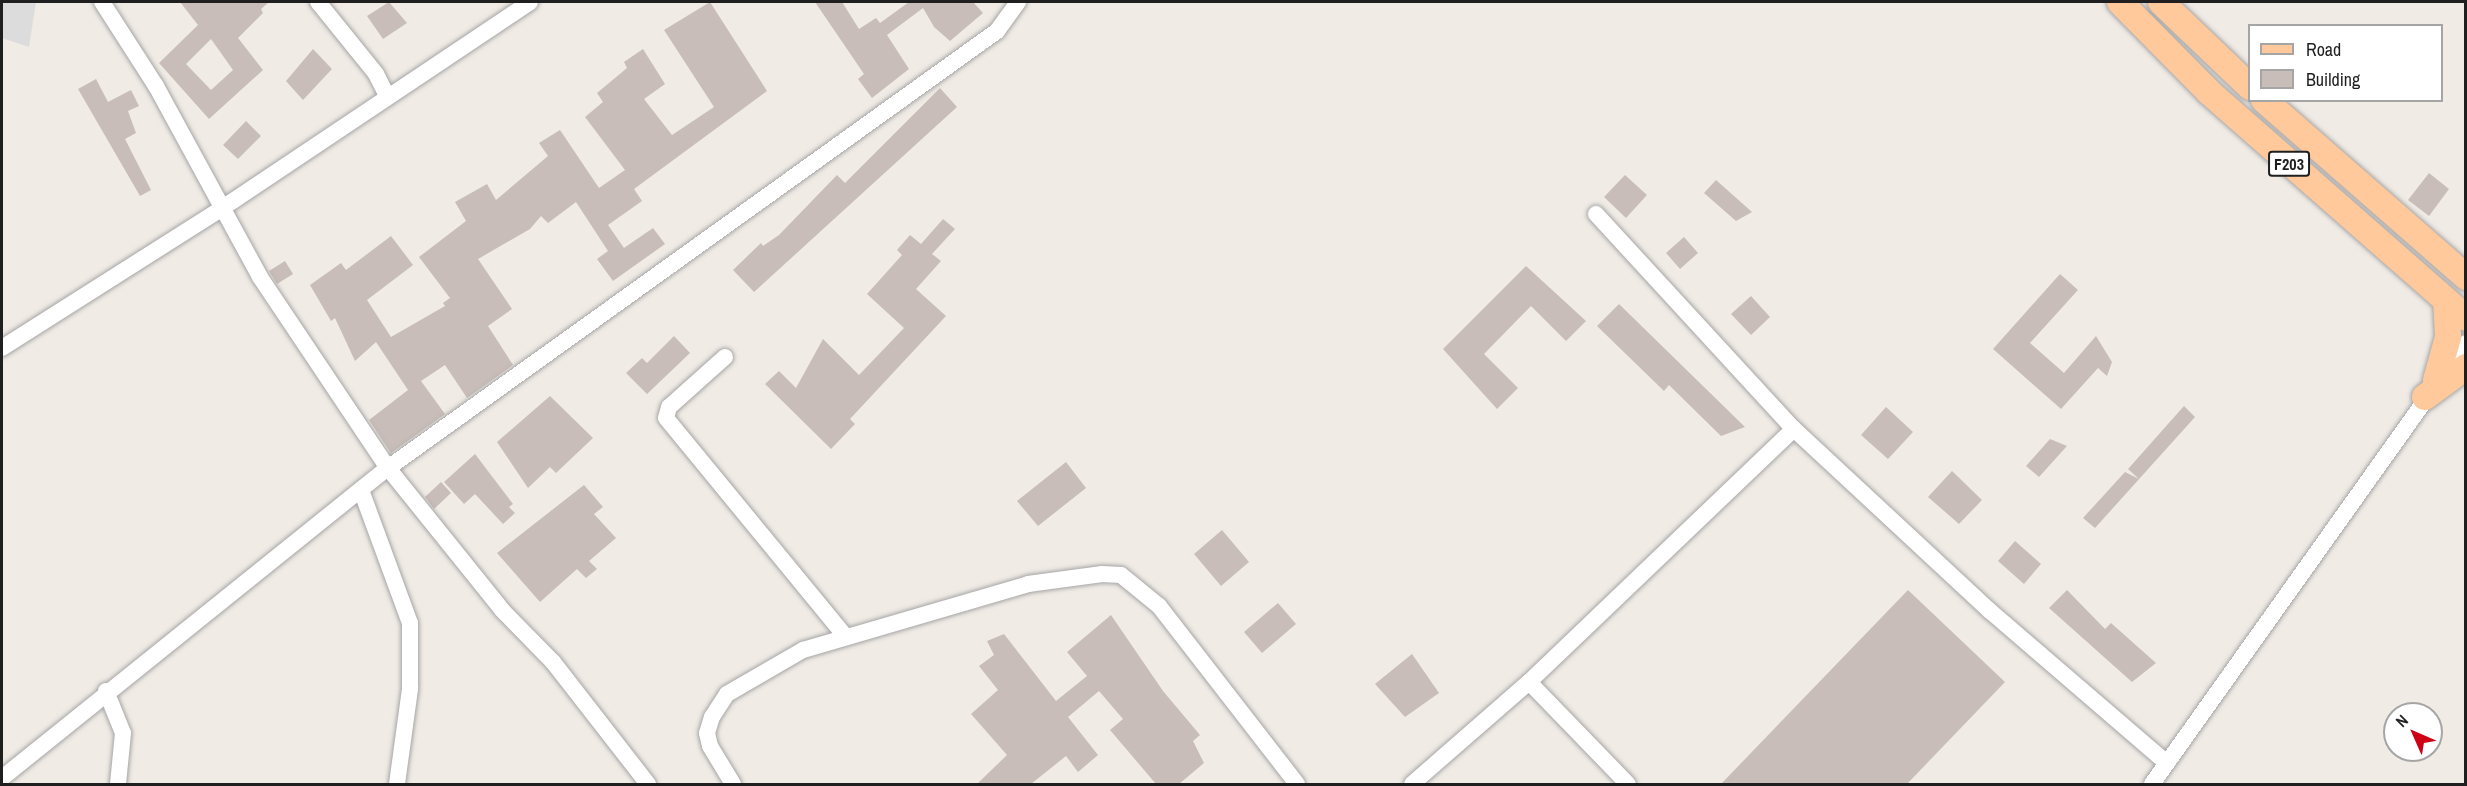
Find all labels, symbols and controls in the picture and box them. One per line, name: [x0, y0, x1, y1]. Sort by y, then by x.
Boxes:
legend: [2248, 24, 2443, 102]
text: Road: [2306, 37, 2341, 62]
text: Building: [2306, 67, 2360, 92]
road number: F203: [2268, 151, 2310, 177]
north arrow: [2383, 702, 2443, 762]
text: N: [2391, 710, 2413, 732]

